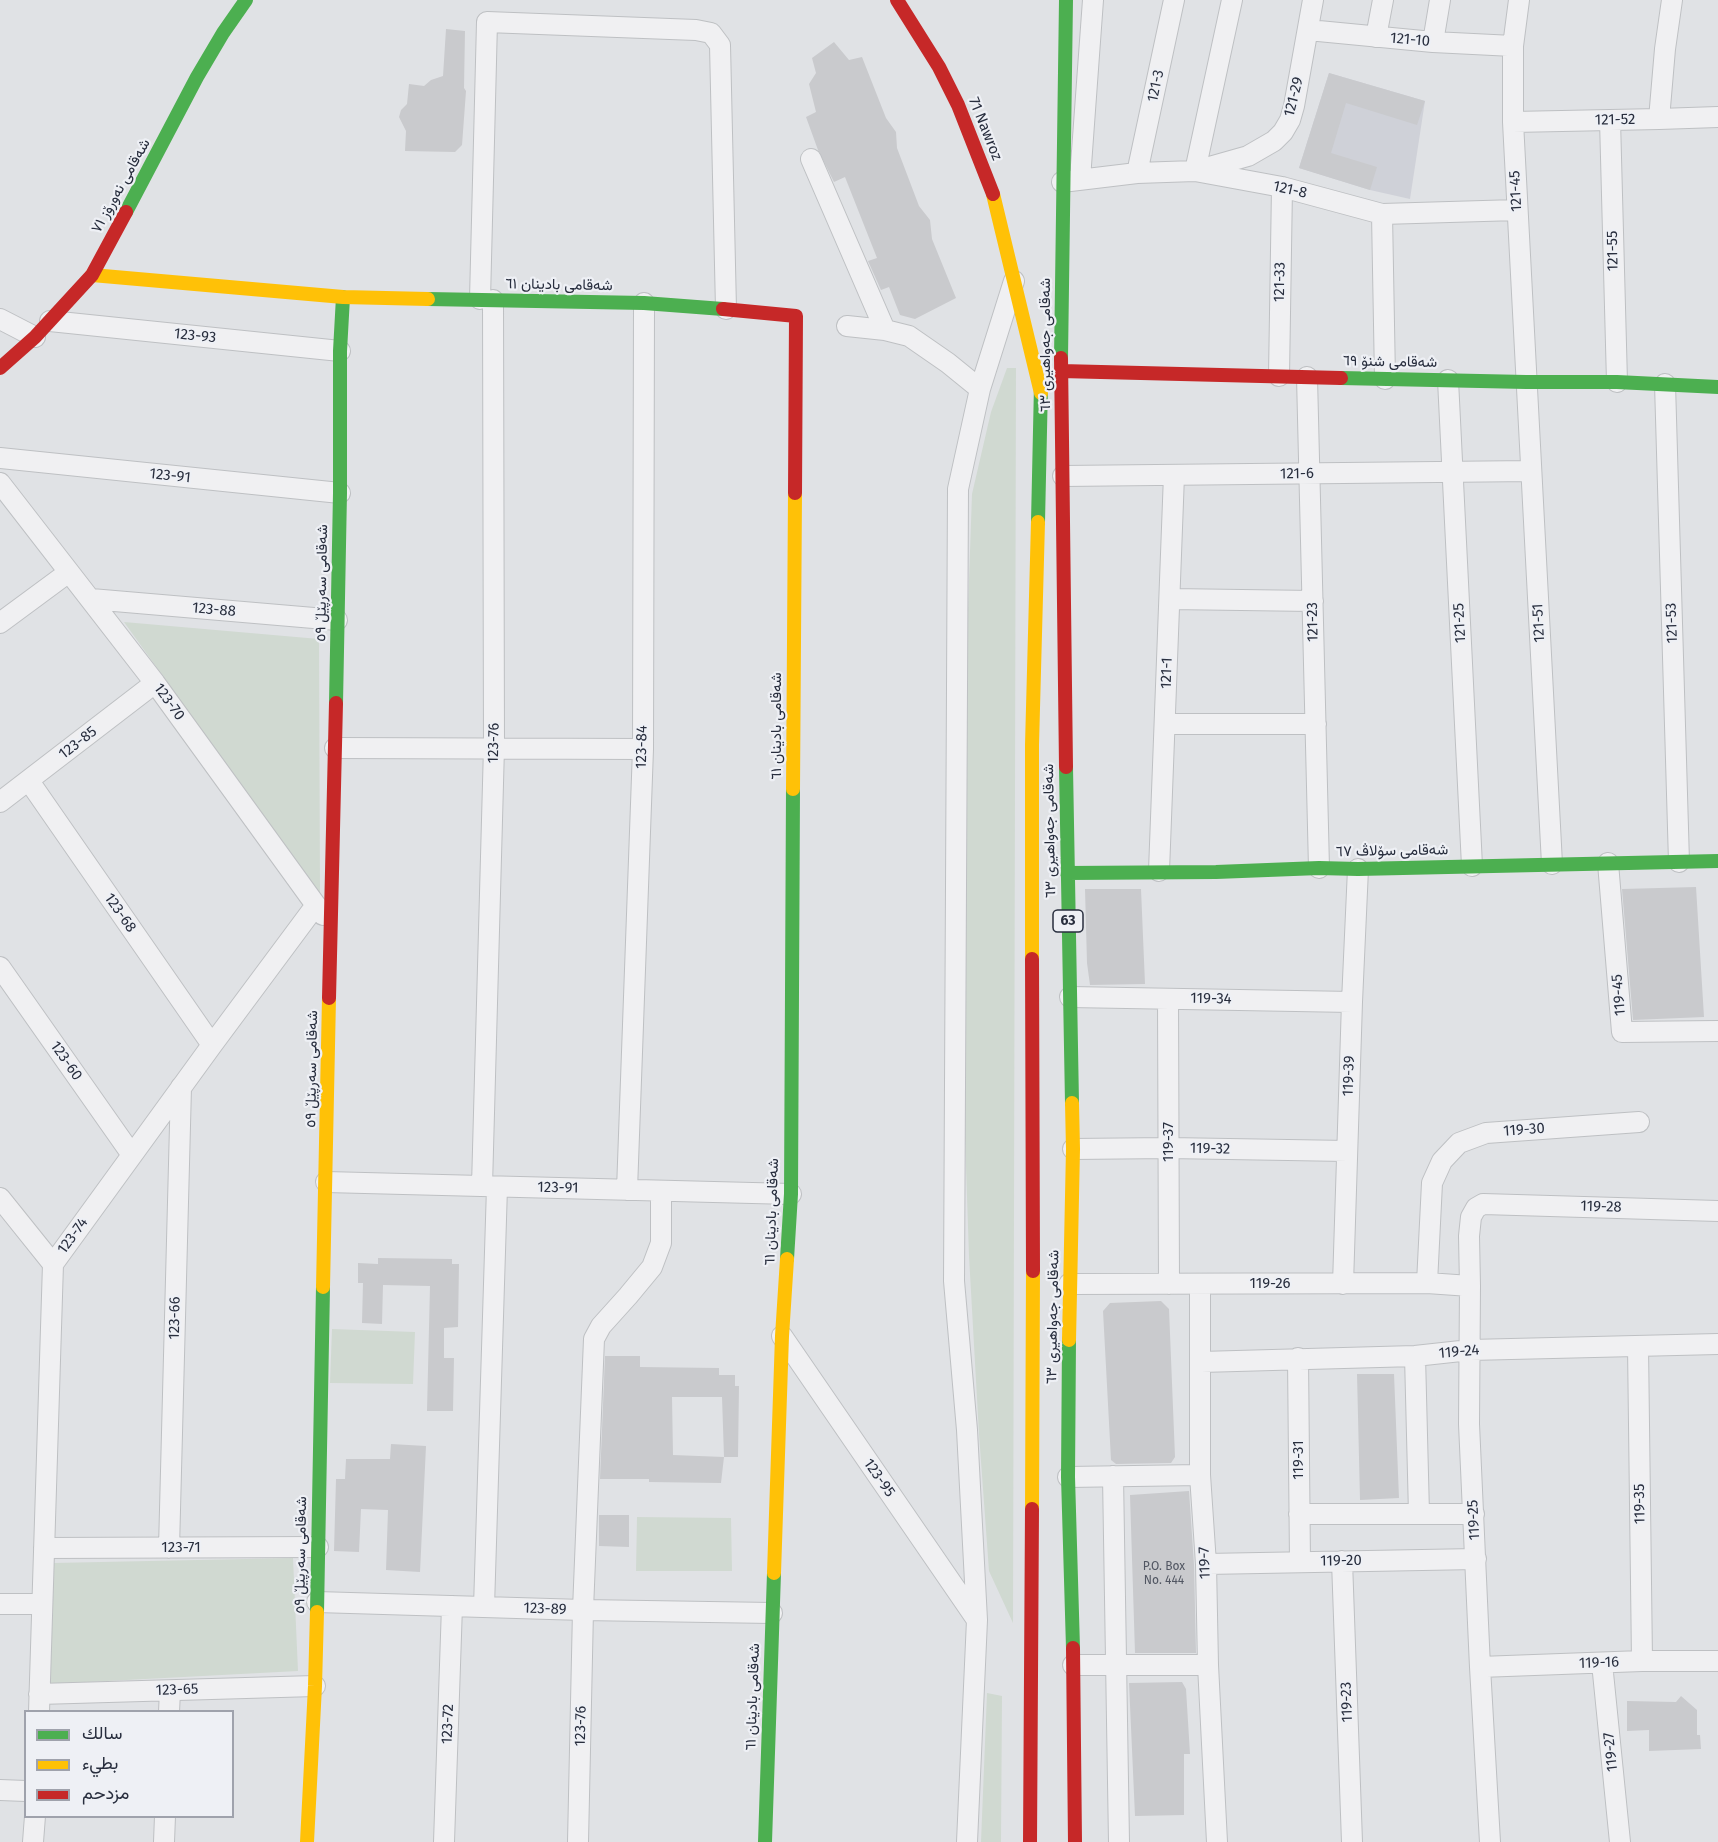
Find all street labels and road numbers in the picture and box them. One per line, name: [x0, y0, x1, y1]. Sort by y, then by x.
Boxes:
street label: 121-10: [1389, 29, 1431, 51]
street label: 121-3: [1144, 68, 1168, 104]
street label: 121-29: [1280, 75, 1308, 119]
street label: 71 Nawroz: [964, 95, 1006, 163]
street label: 121-52: [1594, 111, 1636, 129]
street label: شەقامی نەورۆز ٧١: [88, 136, 154, 236]
street label: 121-45: [1506, 170, 1526, 212]
street label: 121-8: [1271, 177, 1309, 203]
street label: 121-55: [1604, 230, 1622, 272]
street label: 121-33: [1271, 262, 1289, 302]
street label: شەقامی بادینان ٦١: [505, 275, 613, 295]
street label: شەقامی جەواهیری ٦٣: [1037, 278, 1055, 412]
street label: 123-93: [173, 325, 217, 347]
street label: شەقامی شنۆ ٦٩: [1343, 352, 1437, 372]
street label: 123-91: [149, 465, 191, 487]
street label: 121-6: [1280, 465, 1314, 483]
street label: شەقامی سەرپێڵ ٥٩: [312, 524, 332, 642]
street label: 123-88: [191, 599, 237, 621]
street label: 121-23: [1304, 602, 1322, 642]
street label: 121-53: [1662, 602, 1682, 644]
street label: 121-25: [1450, 603, 1470, 643]
street label: 121-51: [1529, 603, 1549, 643]
street label: 121-1: [1157, 657, 1177, 689]
street label: شەقامی بادینان ٦١: [768, 672, 786, 780]
street label: 123-70: [150, 680, 188, 724]
street label: 123-76: [485, 722, 503, 764]
street label: 123-85: [55, 723, 101, 763]
street label: 123-84: [633, 725, 651, 769]
street label: شەقامی جەواهیری ٦٣: [1040, 764, 1060, 898]
street label: شەقامی سۆلاڤ ٦٧: [1336, 841, 1448, 861]
street label: 123-68: [100, 890, 140, 936]
road number: 63: [1053, 910, 1083, 932]
street label: 119-45: [1608, 973, 1630, 1017]
street label: 119-34: [1190, 990, 1232, 1008]
street label: شەقامی سەرپێڵ ٥٩: [302, 1010, 322, 1128]
street label: 123-60: [46, 1038, 86, 1084]
street label: 119-39: [1339, 1055, 1359, 1097]
street label: 119-30: [1503, 1120, 1545, 1140]
street label: 119-37: [1160, 1122, 1178, 1162]
street label: 119-32: [1190, 1140, 1230, 1158]
street label: شەقامی بادینان ٦١: [761, 1158, 783, 1266]
street label: 123-91: [537, 1179, 579, 1197]
street label: 119-28: [1580, 1197, 1622, 1217]
street label: 123-74: [54, 1214, 92, 1258]
street label: شەقامی جەواهیری ٦٣: [1043, 1250, 1063, 1384]
street label: 119-26: [1249, 1275, 1291, 1293]
street label: 123-66: [166, 1296, 184, 1340]
street label: 119-24: [1438, 1341, 1480, 1363]
street label: 119-31: [1290, 1440, 1308, 1480]
street label: 123-95: [859, 1455, 899, 1501]
street label: 119-35: [1631, 1483, 1649, 1525]
street label: شەقامی سەرپێڵ ٥٩: [291, 1496, 311, 1614]
street label: 119-25: [1464, 1499, 1484, 1541]
street label: 123-71: [161, 1539, 201, 1557]
street label: 119-7: [1195, 1546, 1215, 1580]
street label: 119-20: [1320, 1552, 1362, 1570]
street label: 123-89: [523, 1599, 567, 1619]
street label: شەقامی بادینان ٦١: [742, 1643, 764, 1751]
street label: 119-16: [1579, 1653, 1619, 1673]
street label: 123-65: [155, 1680, 199, 1700]
street label: 119-23: [1337, 1681, 1357, 1723]
street label: 123-72: [438, 1704, 458, 1744]
street label: 123-76: [572, 1705, 590, 1747]
street label: 119-27: [1600, 1731, 1622, 1773]

